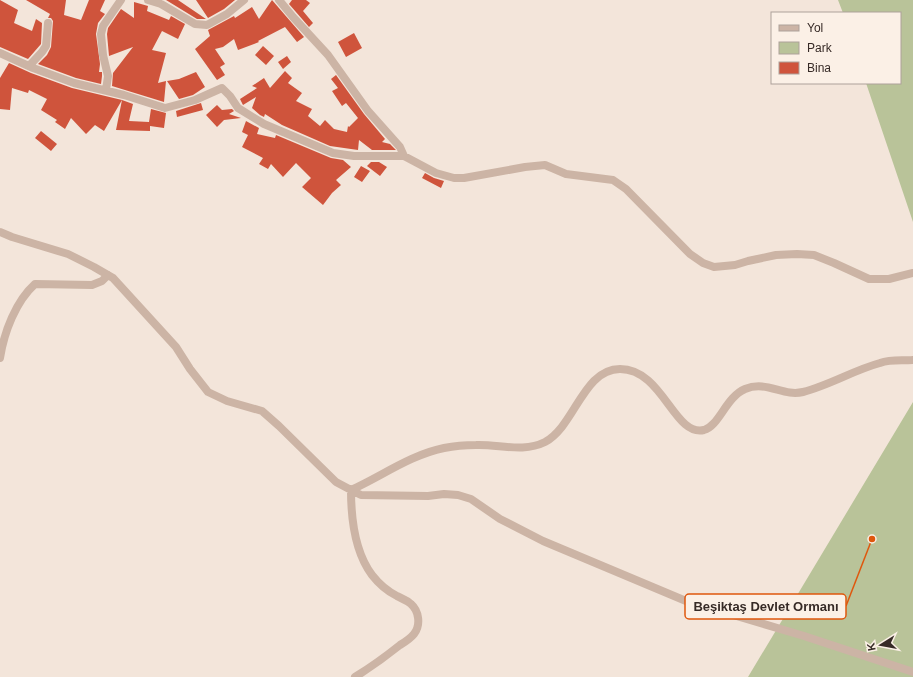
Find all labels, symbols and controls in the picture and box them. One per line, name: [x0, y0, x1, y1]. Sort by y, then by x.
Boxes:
legend: [771, 12, 901, 84]
text: Yol: [807, 21, 823, 35]
text: Park: [807, 41, 833, 55]
text: Bina: [807, 61, 831, 75]
callout: Beşiktaş Devlet Ormanı: [685, 594, 846, 619]
text: Beşiktaş Devlet Ormanı: [693, 599, 839, 614]
north arrow: [861, 625, 901, 665]
text: K: [865, 642, 878, 652]

